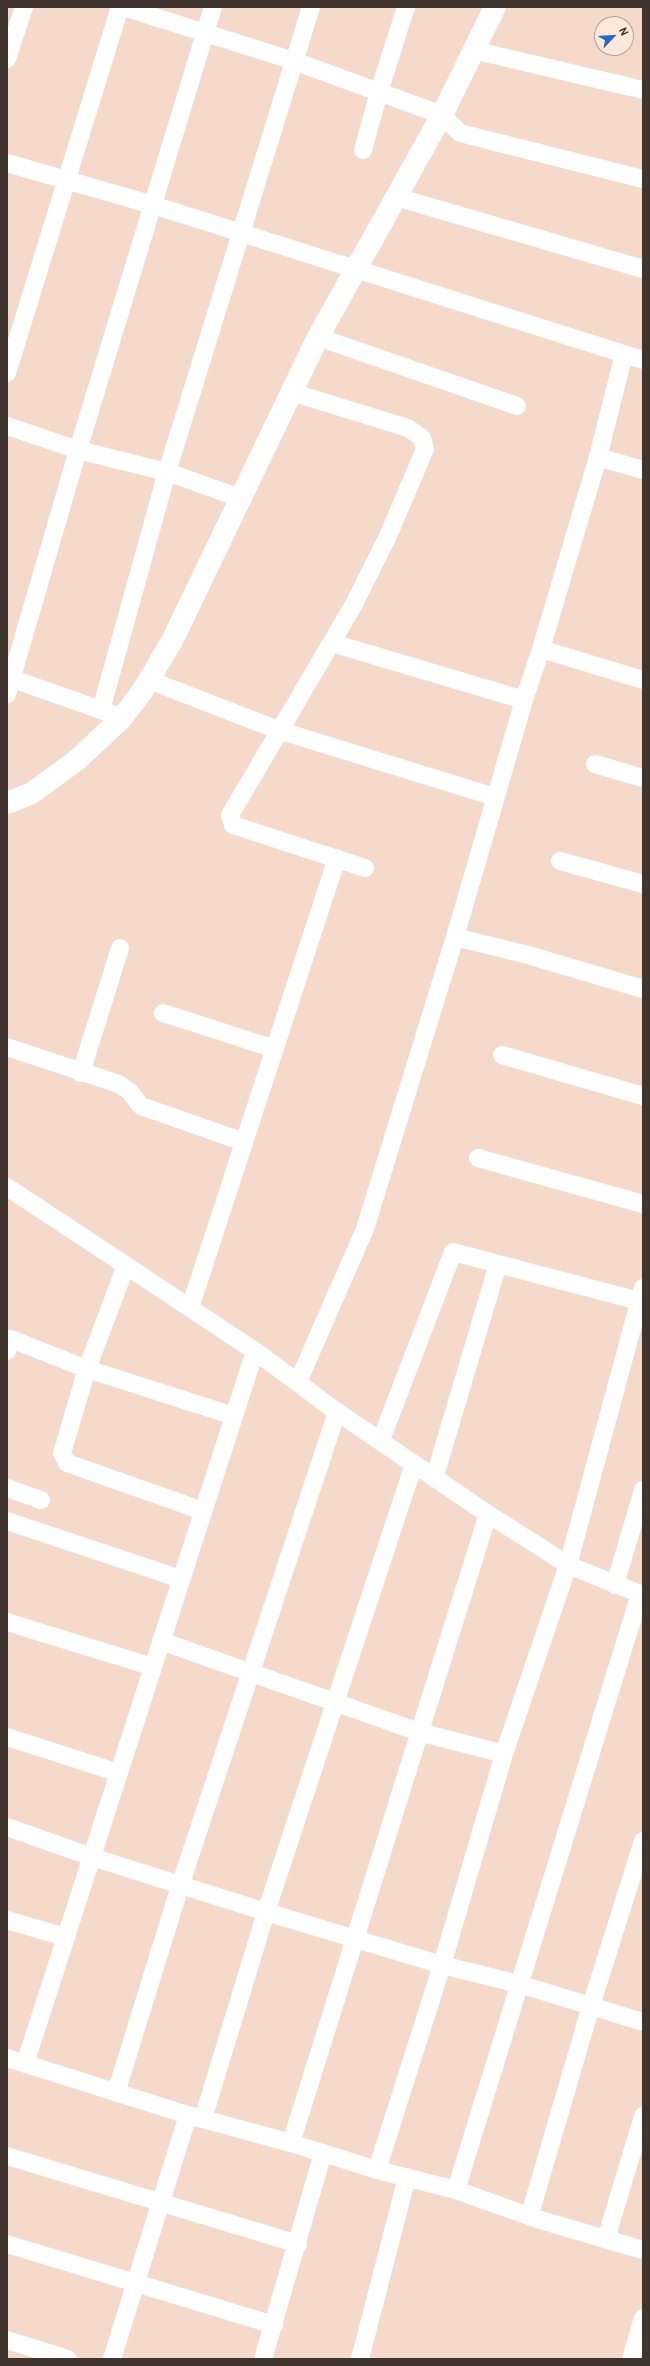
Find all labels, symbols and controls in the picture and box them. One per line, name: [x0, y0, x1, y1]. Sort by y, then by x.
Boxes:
north arrow: [594, 16, 634, 56]
text: N: [617, 25, 632, 37]

